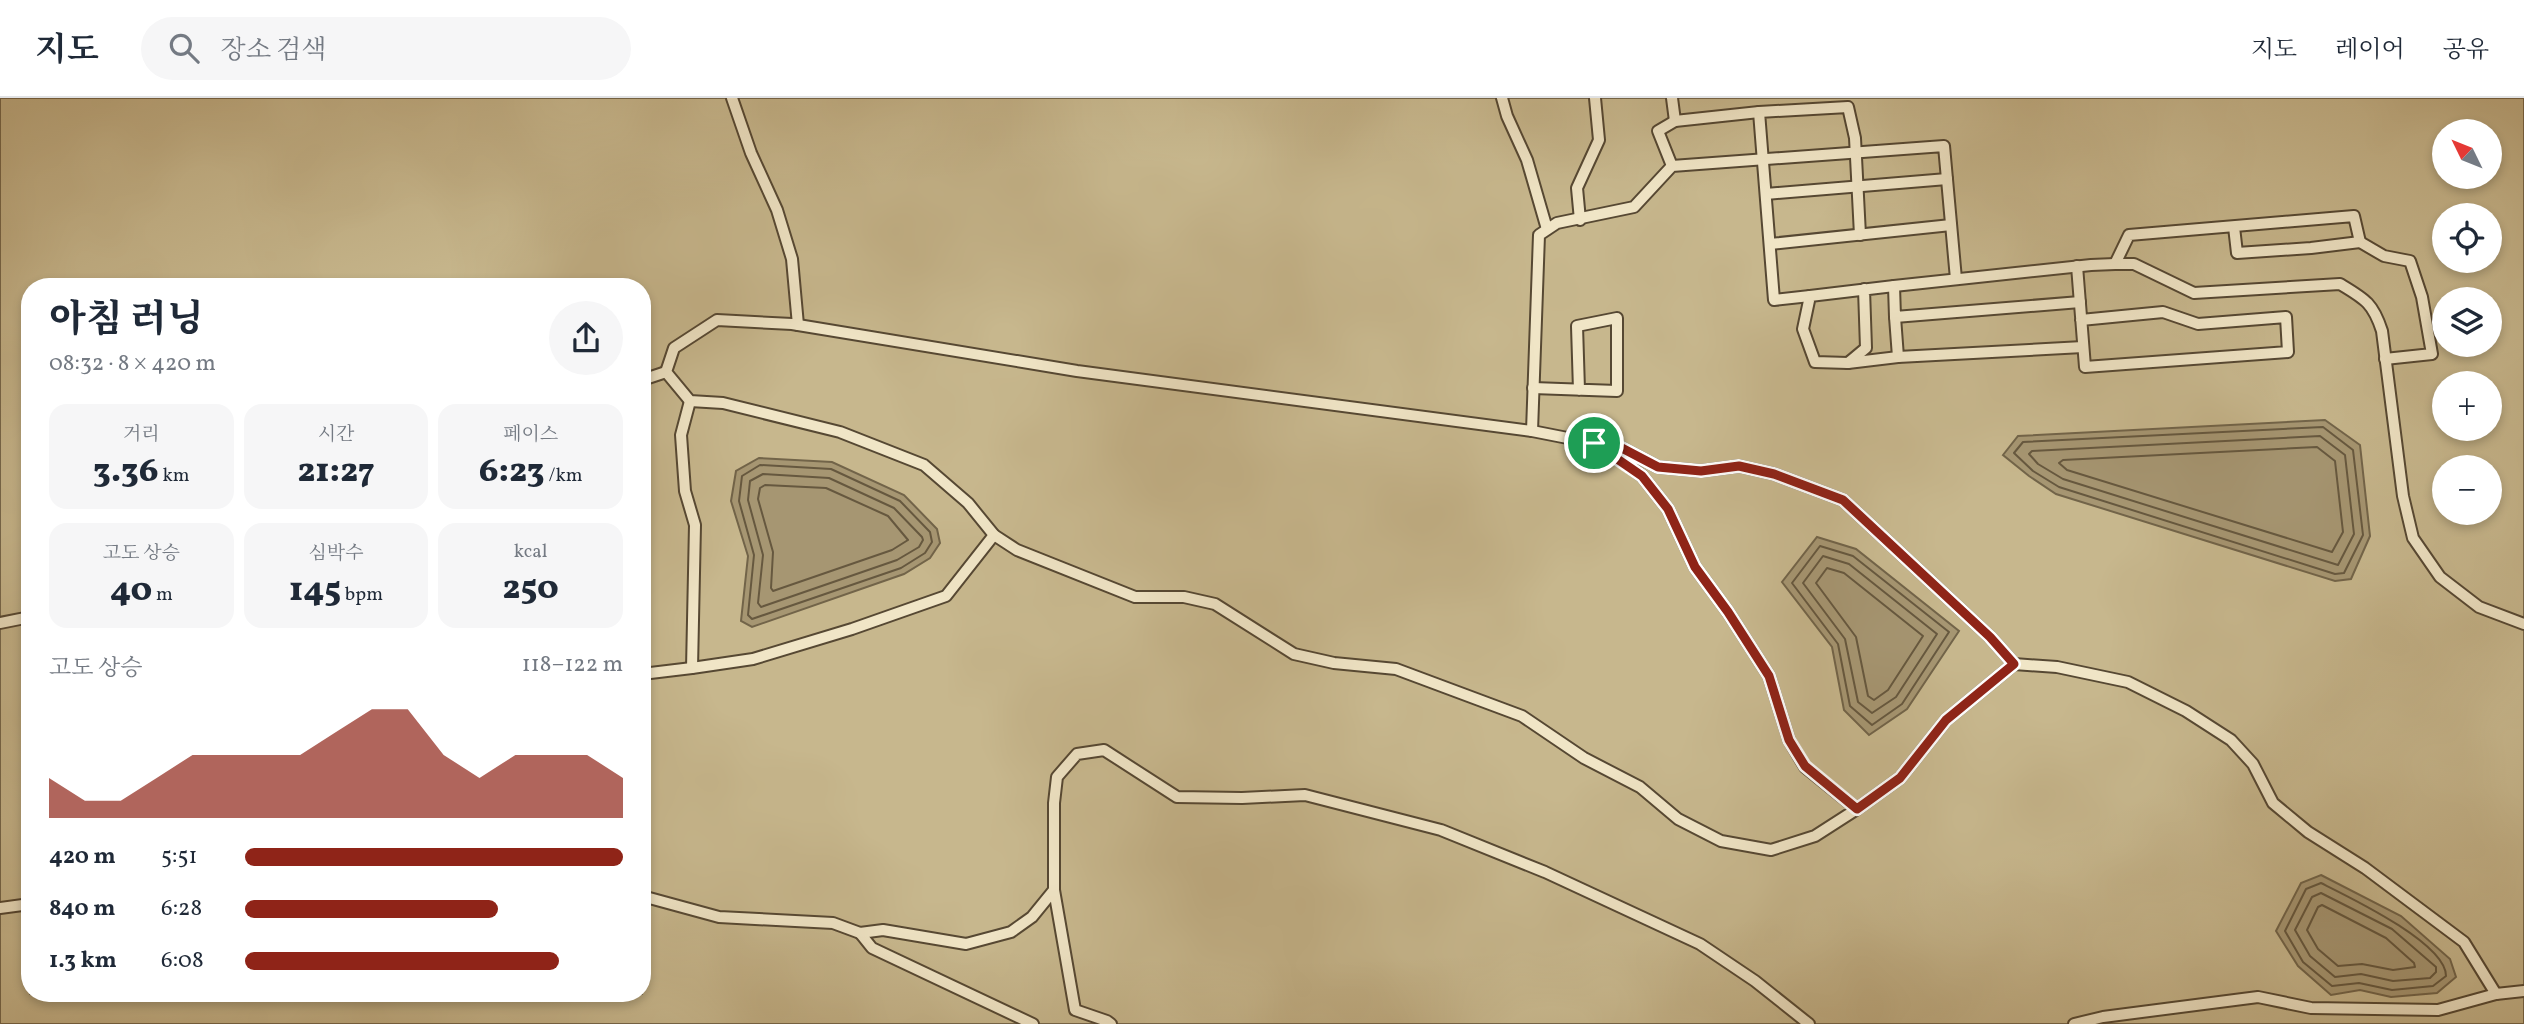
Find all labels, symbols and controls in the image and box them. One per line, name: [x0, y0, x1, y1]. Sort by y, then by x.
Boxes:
search box: [141, 17, 631, 80]
text: 지도: [35, 29, 99, 75]
icon: search: [165, 29, 203, 67]
text: 장소 검색: [221, 33, 326, 69]
text: 지도: [2251, 34, 2297, 68]
text: 레이어: [2335, 34, 2405, 68]
text: 공유: [2443, 34, 2489, 68]
north arrow: [2432, 119, 2502, 189]
map controls: [2432, 119, 2502, 525]
button: locate: [2432, 203, 2502, 273]
button: layers: [2432, 287, 2502, 357]
text: 아침 러닝: [49, 295, 203, 348]
button: share: [549, 301, 623, 375]
text: 08:32 · 8 × 420 m: [49, 348, 216, 380]
button: +: [2432, 371, 2502, 441]
pin: [1564, 413, 1624, 473]
text: 거리: [123, 422, 160, 448]
text: 시간: [318, 422, 354, 448]
text: 페이스: [503, 422, 558, 448]
icon: arrive: [1575, 424, 1613, 462]
text: 3.36: [93, 448, 159, 496]
text: 21:27: [297, 448, 375, 496]
text: 6:23: [479, 448, 545, 496]
button: −: [2432, 455, 2502, 525]
text: km: [159, 463, 190, 489]
text: /km: [545, 463, 583, 489]
text: kcal: [514, 539, 548, 565]
text: 고도 상승: [103, 541, 180, 567]
text: 심박수: [308, 541, 364, 567]
text: 250: [502, 565, 559, 613]
text: 40: [110, 567, 152, 615]
text: 145: [289, 567, 341, 615]
text: m: [152, 582, 173, 608]
text: bpm: [341, 582, 383, 608]
text: 118–122 m: [522, 649, 623, 681]
text: 고도 상승: [49, 653, 142, 685]
text: 420 m: [49, 841, 116, 873]
text: 5:51: [161, 841, 197, 873]
text: 840 m: [49, 893, 115, 925]
text: 6:28: [161, 893, 202, 925]
text: 1.3 km: [49, 945, 117, 977]
text: 6:08: [161, 945, 204, 977]

